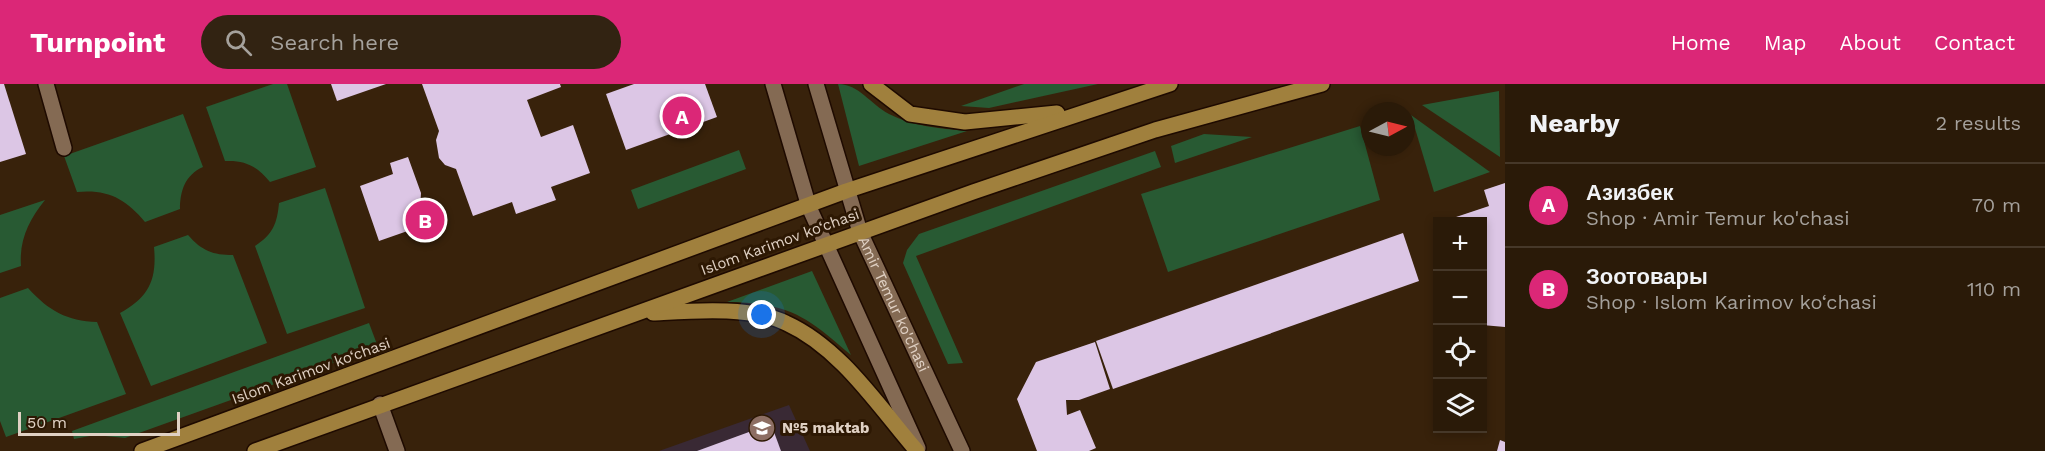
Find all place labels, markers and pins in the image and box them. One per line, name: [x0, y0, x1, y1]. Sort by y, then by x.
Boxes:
pin: A: [662, 93, 702, 138]
pin: B: [406, 198, 444, 242]
school or university icon: №5 maktab: [747, 413, 777, 443]
place label: №5 maktab: [782, 419, 869, 437]

